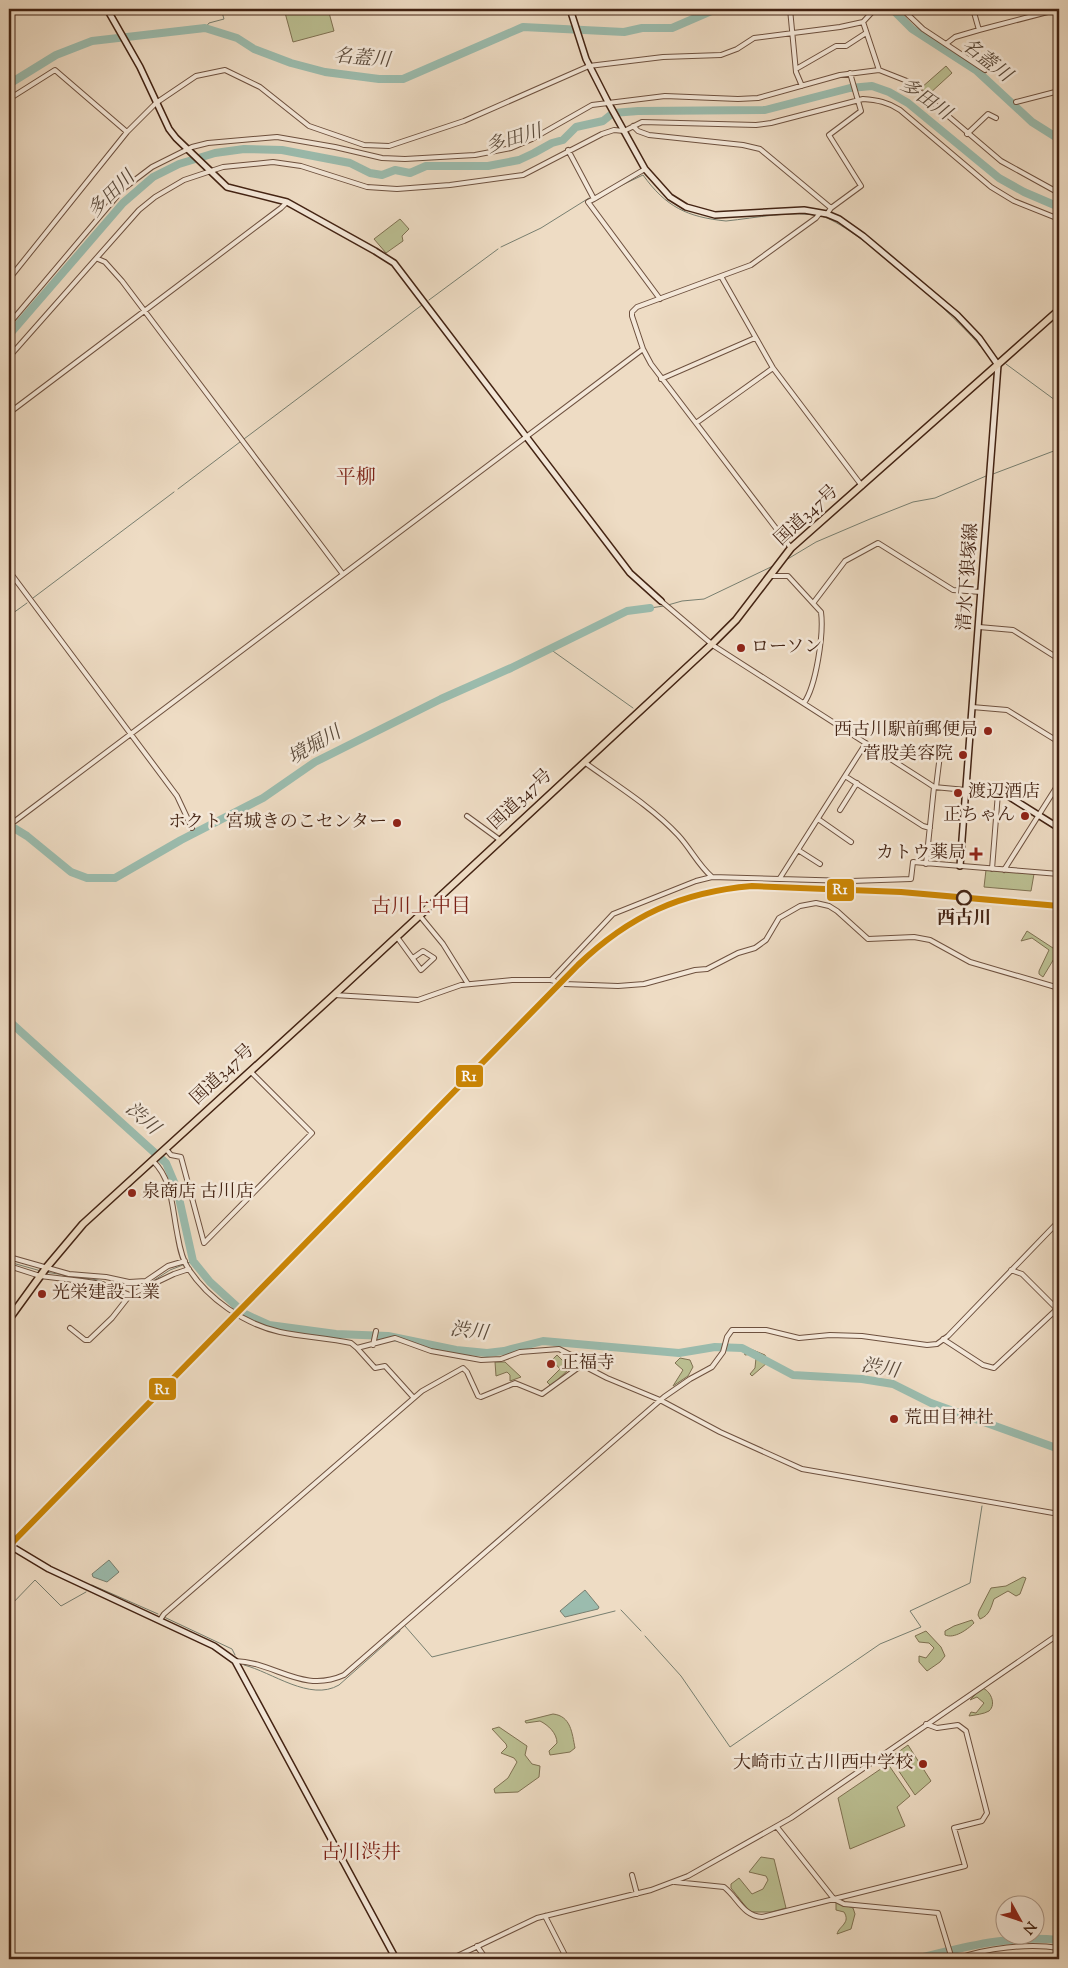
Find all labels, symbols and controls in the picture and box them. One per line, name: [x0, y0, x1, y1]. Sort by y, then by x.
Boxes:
water label: 名蓋川: [955, 33, 1018, 90]
water label: 名蓋川: [332, 43, 394, 75]
water label: 多田川: [894, 73, 958, 129]
water label: 多田川: [483, 118, 547, 161]
water label: 多田川: [82, 164, 143, 225]
district label: 平柳: [336, 464, 376, 493]
street label: 国道347号: [769, 479, 845, 553]
street label: 清水下狼塚線: [952, 522, 986, 632]
place label: ローソン: [751, 635, 822, 661]
marker: ローソン: [735, 642, 747, 654]
place label: 西古川駅前郵便局: [834, 718, 978, 744]
water label: 境堀川: [284, 719, 348, 772]
marker: 西古川駅前郵便局: [982, 725, 994, 737]
place label: 菅股美容院: [863, 742, 953, 768]
marker: 菅股美容院: [957, 749, 969, 761]
street label: 国道347号: [483, 763, 559, 837]
place label: 渡辺酒店: [968, 780, 1040, 806]
marker: 渡辺酒店: [952, 787, 964, 799]
place label: 正ちゃん: [943, 803, 1015, 829]
place label: ホクト 宮城きのこセンター: [168, 810, 387, 836]
marker: 正ちゃん: [1019, 810, 1031, 822]
marker: ホクト 宮城きのこセンター: [391, 817, 403, 829]
place label: カトウ薬局: [876, 841, 966, 867]
marker: カトウ薬局: [970, 848, 982, 860]
line badge: R1: [826, 878, 855, 902]
text: R1: [833, 881, 848, 901]
marker: 西古川: [956, 890, 972, 906]
district label: 古川上中目: [371, 893, 471, 922]
place label: 西古川: [937, 906, 991, 932]
street label: 国道347号: [185, 1038, 261, 1112]
line badge: R1: [455, 1064, 484, 1088]
text: R1: [462, 1068, 477, 1088]
water label: 渋川: [119, 1096, 167, 1143]
place label: 泉商店 古川店: [142, 1180, 254, 1206]
marker: 泉商店 古川店: [126, 1187, 138, 1199]
place label: 光栄建設工業: [52, 1281, 160, 1307]
marker: 光栄建設工業: [36, 1288, 48, 1300]
water label: 渋川: [448, 1316, 491, 1348]
place label: 正福寺: [561, 1351, 615, 1377]
water label: 渋川: [859, 1352, 903, 1386]
marker: 正福寺: [545, 1358, 557, 1370]
line badge: R1: [148, 1377, 177, 1401]
text: R1: [155, 1381, 170, 1401]
place label: 荒田目神社: [904, 1406, 994, 1432]
marker: 荒田目神社: [888, 1413, 900, 1425]
place label: 大崎市立古川西中学校: [733, 1751, 913, 1777]
marker: 大崎市立古川西中学校: [917, 1758, 929, 1770]
district label: 古川渋井: [321, 1839, 401, 1868]
north arrow: [996, 1896, 1046, 1946]
text: N: [1017, 1916, 1040, 1938]

